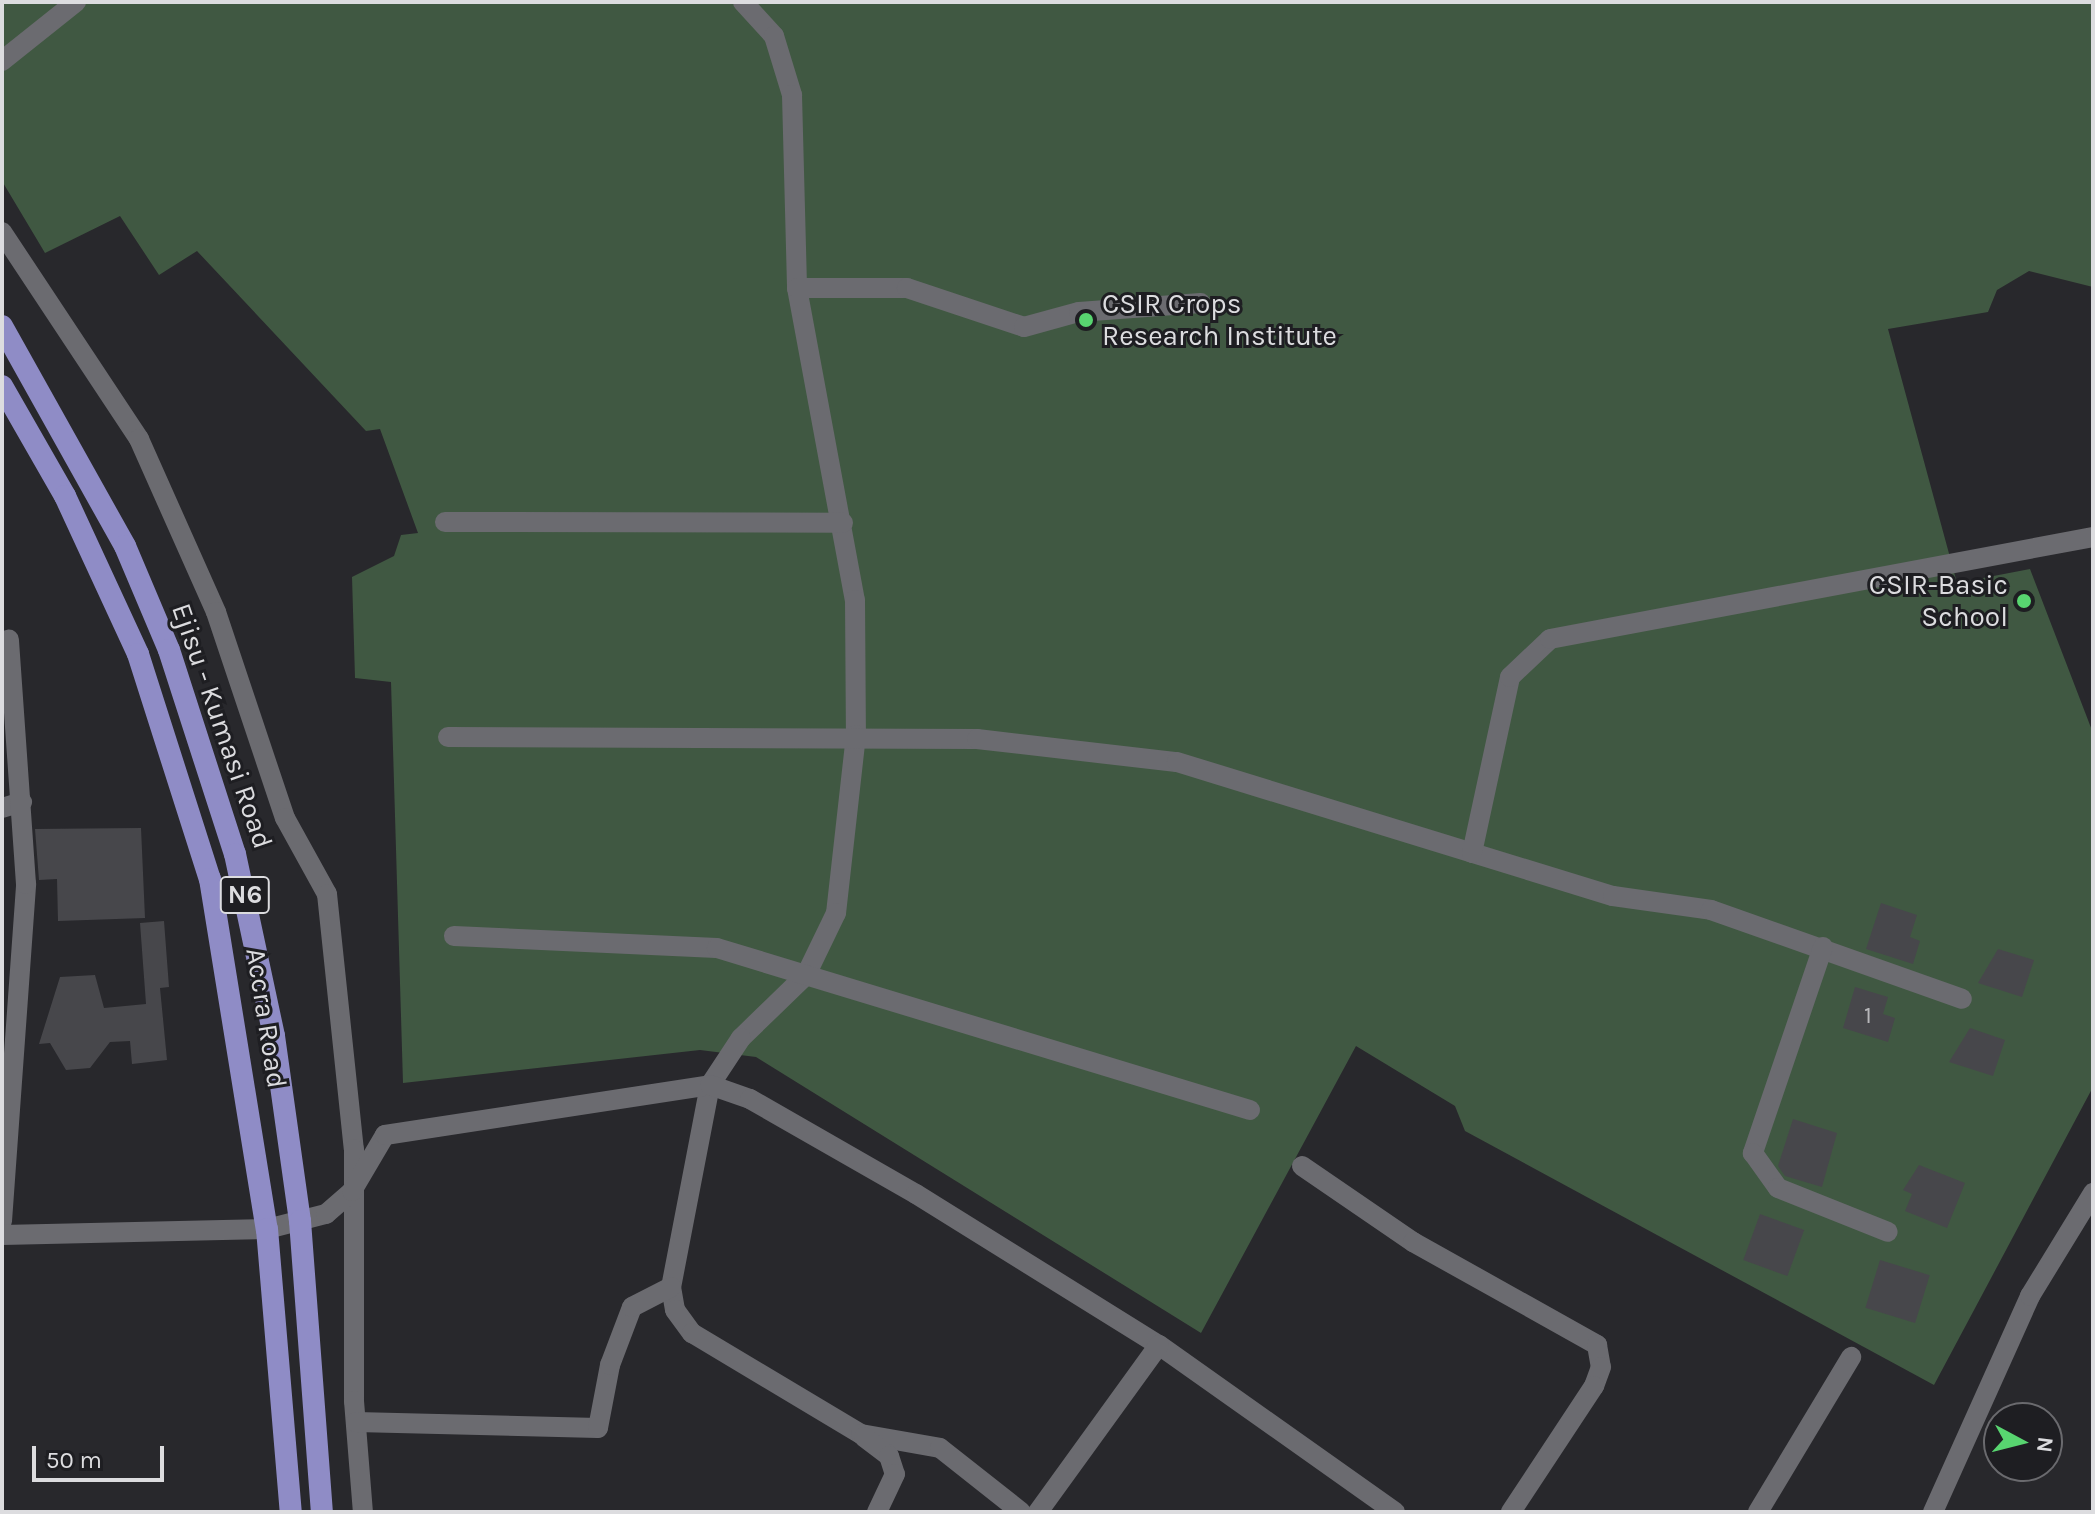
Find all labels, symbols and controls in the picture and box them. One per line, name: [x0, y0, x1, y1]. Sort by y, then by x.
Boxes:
place label: CSIR Crops Research Institute: [1102, 287, 1337, 353]
marker: CSIR Crops Research Institute: [1077, 311, 1095, 329]
place label: CSIR-Basic School: [1869, 568, 2008, 634]
marker: CSIR-Basic School: [2015, 592, 2033, 610]
street label: Ejisu - Kumasi Road: [164, 599, 280, 853]
road number: N6: [219, 873, 271, 917]
street label: Accra Road: [238, 945, 294, 1091]
house number: 1: [1864, 1002, 1872, 1030]
north arrow: [1983, 1402, 2063, 1482]
scale bar: [36, 1430, 168, 1480]
text: N: [2031, 1435, 2059, 1454]
text: 50 m: [46, 1446, 102, 1474]

